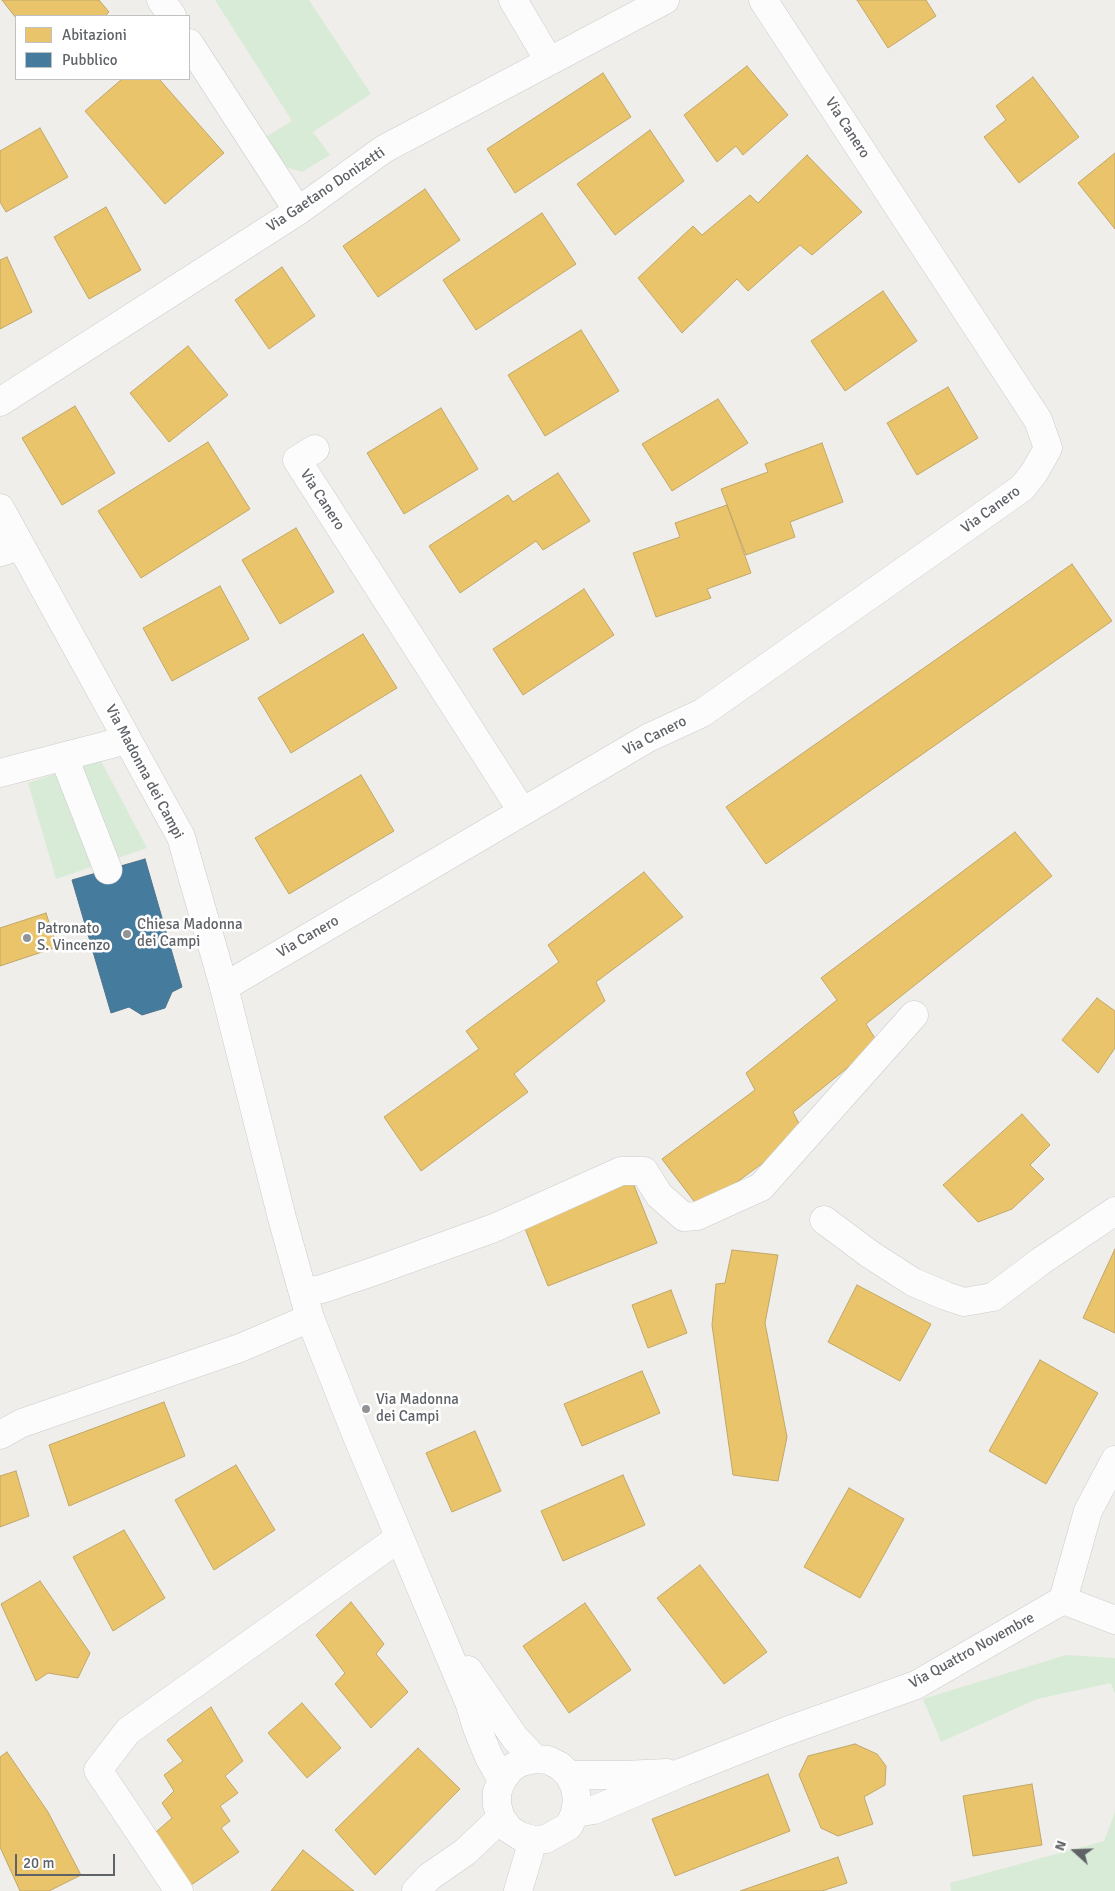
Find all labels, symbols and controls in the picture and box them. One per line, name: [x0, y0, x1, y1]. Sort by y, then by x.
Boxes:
legend: [15, 15, 190, 80]
text: Abitazioni: [62, 26, 127, 44]
text: Pubblico: [62, 51, 118, 69]
street label: Via Canero: [821, 94, 873, 162]
street label: Via Gaetano Donizetti: [263, 144, 389, 236]
street label: Via Canero: [296, 466, 348, 534]
street label: Via Canero: [958, 482, 1024, 538]
street label: Via Madonna dei Campi: [101, 702, 187, 842]
street label: Via Canero: [620, 712, 690, 760]
street label: Via Canero: [274, 912, 342, 962]
place label: Chiesa Madonna dei Campi: [137, 916, 243, 951]
place label: Patronato S. Vincenzo: [37, 920, 110, 955]
marker: Chiesa Madonna dei Campi: [121, 928, 133, 940]
marker: Patronato S. Vincenzo: [21, 932, 33, 944]
place label: Via Madonna dei Campi: [376, 1391, 459, 1426]
marker: Via Madonna dei Campi: [360, 1403, 372, 1415]
street label: Via Quattro Novembre: [906, 1609, 1038, 1693]
north arrow: [1050, 1826, 1100, 1876]
text: N: [1051, 1838, 1070, 1853]
scale bar: [18, 1844, 118, 1876]
text: 20 m: [23, 1854, 54, 1872]

